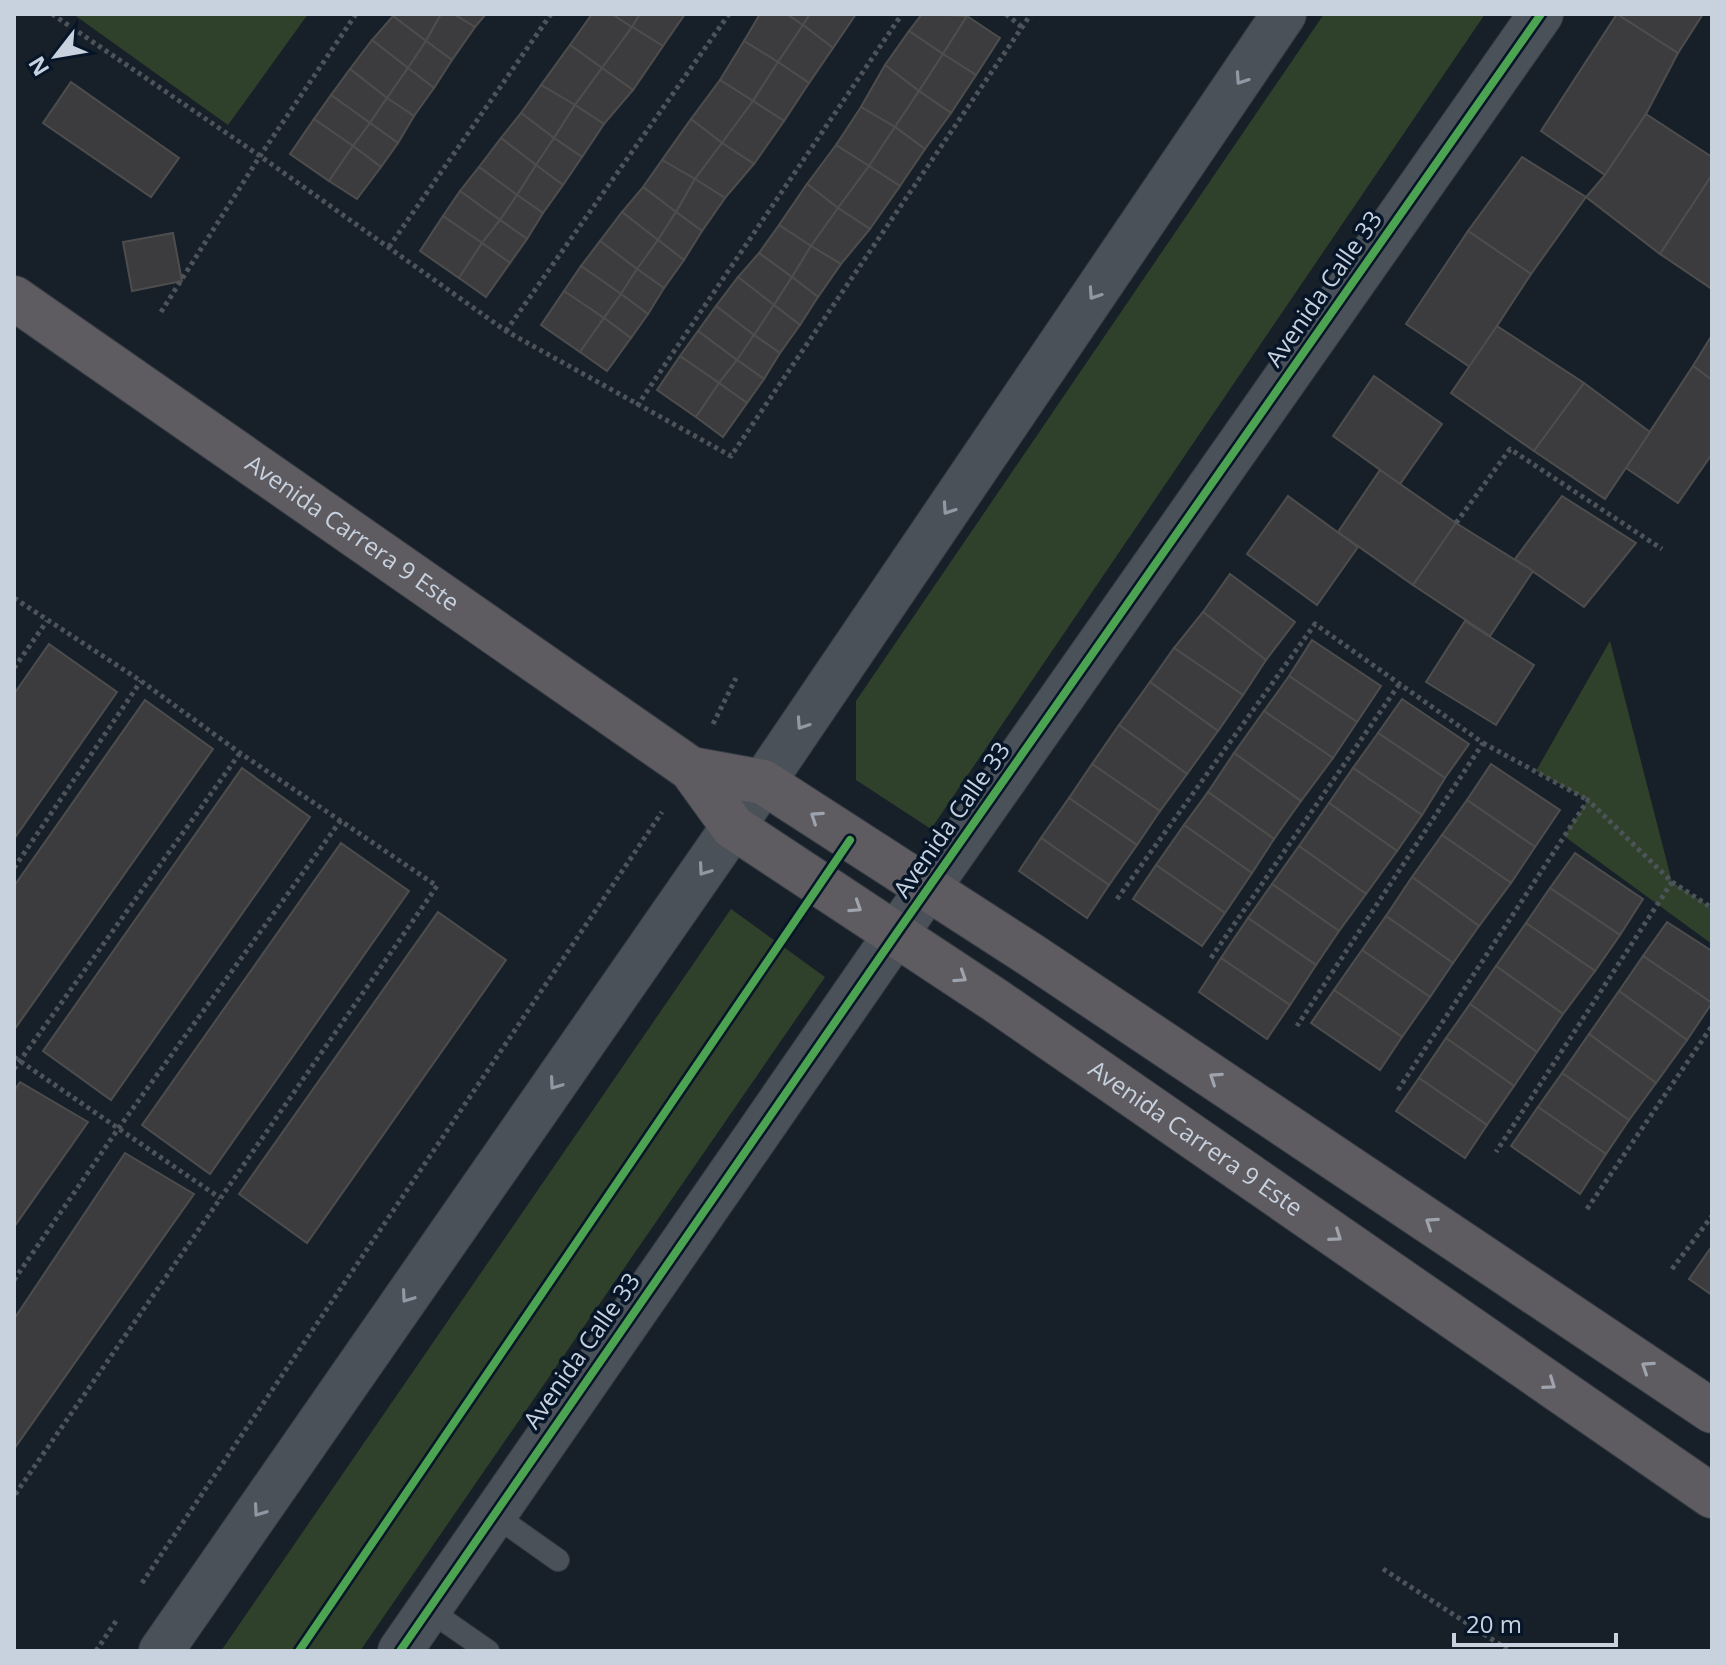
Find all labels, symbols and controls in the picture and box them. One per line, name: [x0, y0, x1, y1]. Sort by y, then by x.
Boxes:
north arrow: [16, 16, 96, 96]
text: N: [21, 51, 55, 82]
one-way arrow: [1235, 70, 1250, 84]
street label: Avenida Calle 33: [1257, 204, 1389, 373]
one-way arrow: [1089, 285, 1104, 299]
street label: Avenida Carrera 9 Este: [240, 446, 467, 618]
one-way arrow: [943, 500, 958, 514]
one-way arrow: [797, 715, 812, 729]
street label: Avenida Calle 33: [885, 735, 1017, 904]
one-way arrow: [810, 812, 824, 827]
one-way arrow: [698, 861, 713, 875]
one-way arrow: [847, 898, 861, 913]
one-way arrow: [952, 967, 967, 982]
street label: Avenida Carrera 9 Este: [1083, 1052, 1310, 1223]
one-way arrow: [1209, 1073, 1223, 1088]
one-way arrow: [550, 1075, 565, 1089]
one-way arrow: [1425, 1218, 1440, 1233]
one-way arrow: [1328, 1226, 1342, 1241]
street label: Avenida Calle 33: [515, 1266, 647, 1435]
one-way arrow: [402, 1289, 417, 1303]
one-way arrow: [1642, 1362, 1656, 1377]
one-way arrow: [1542, 1374, 1556, 1389]
one-way arrow: [254, 1503, 269, 1517]
scale bar: [1454, 1597, 1616, 1647]
text: 20 m: [1466, 1607, 1522, 1640]

